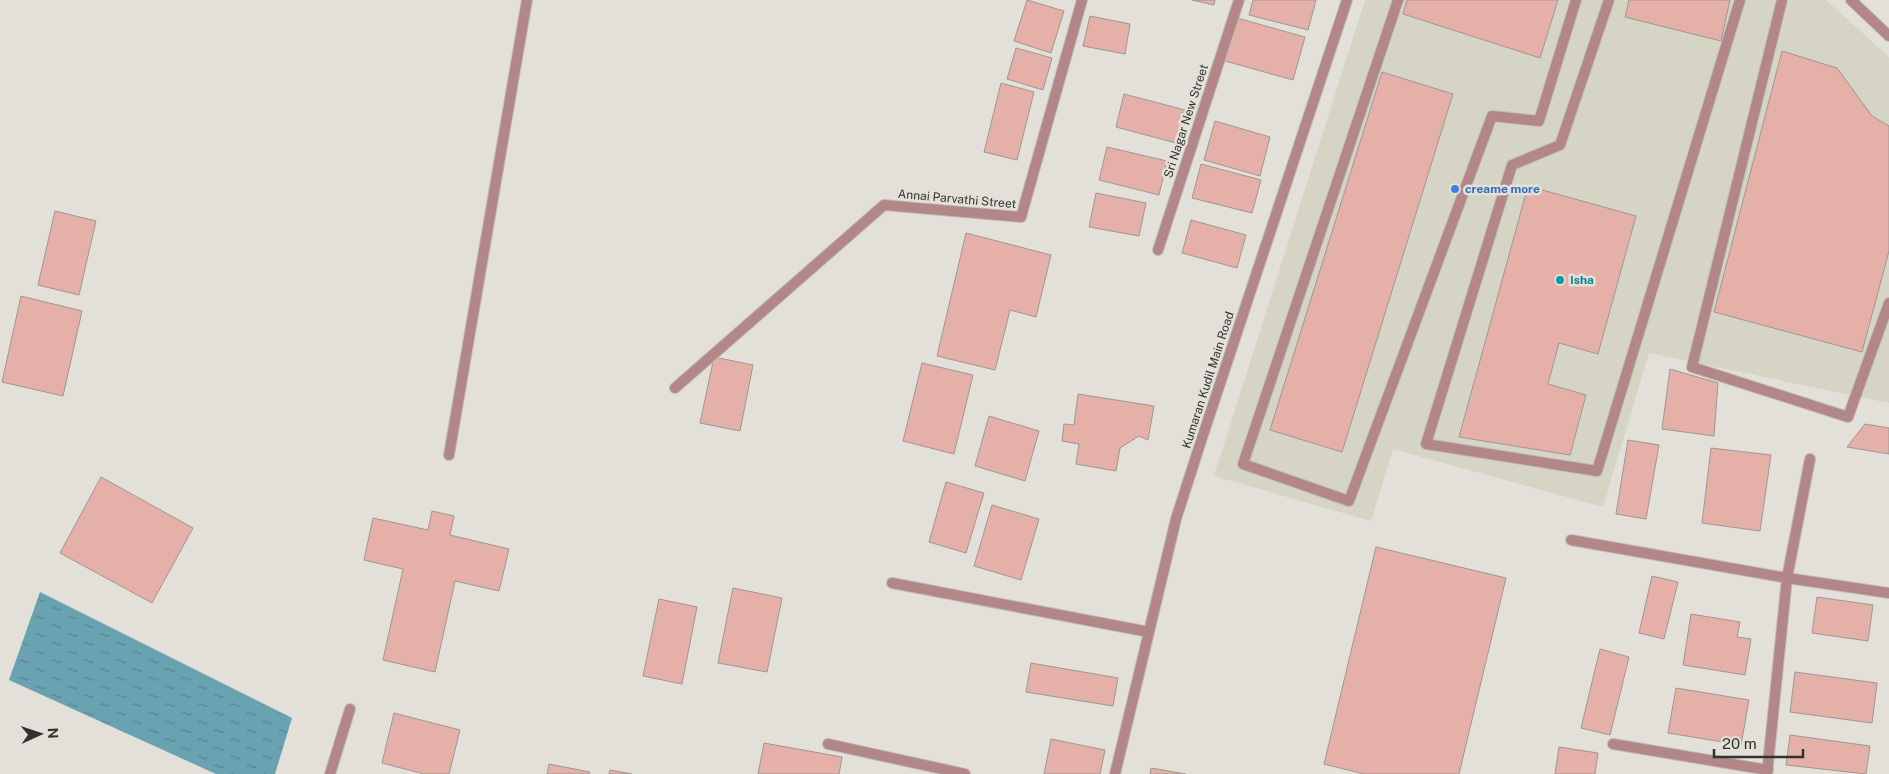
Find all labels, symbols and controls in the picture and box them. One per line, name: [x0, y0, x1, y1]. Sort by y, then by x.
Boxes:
street label: Sri Nagar New Street: [1161, 62, 1211, 180]
place label: creame more: [1465, 182, 1540, 196]
marker: creame more: [1449, 183, 1461, 195]
street label: Annai Parvathi Street: [897, 187, 1017, 211]
place label: Isha: [1570, 273, 1594, 287]
marker: Isha: [1554, 274, 1566, 286]
street label: Kumaran Kudil Main Road: [1179, 310, 1237, 450]
north arrow: [15, 709, 65, 759]
scale bar: [1714, 726, 1803, 758]
text: N: [45, 727, 61, 739]
text: 20 m: [1722, 735, 1757, 752]

